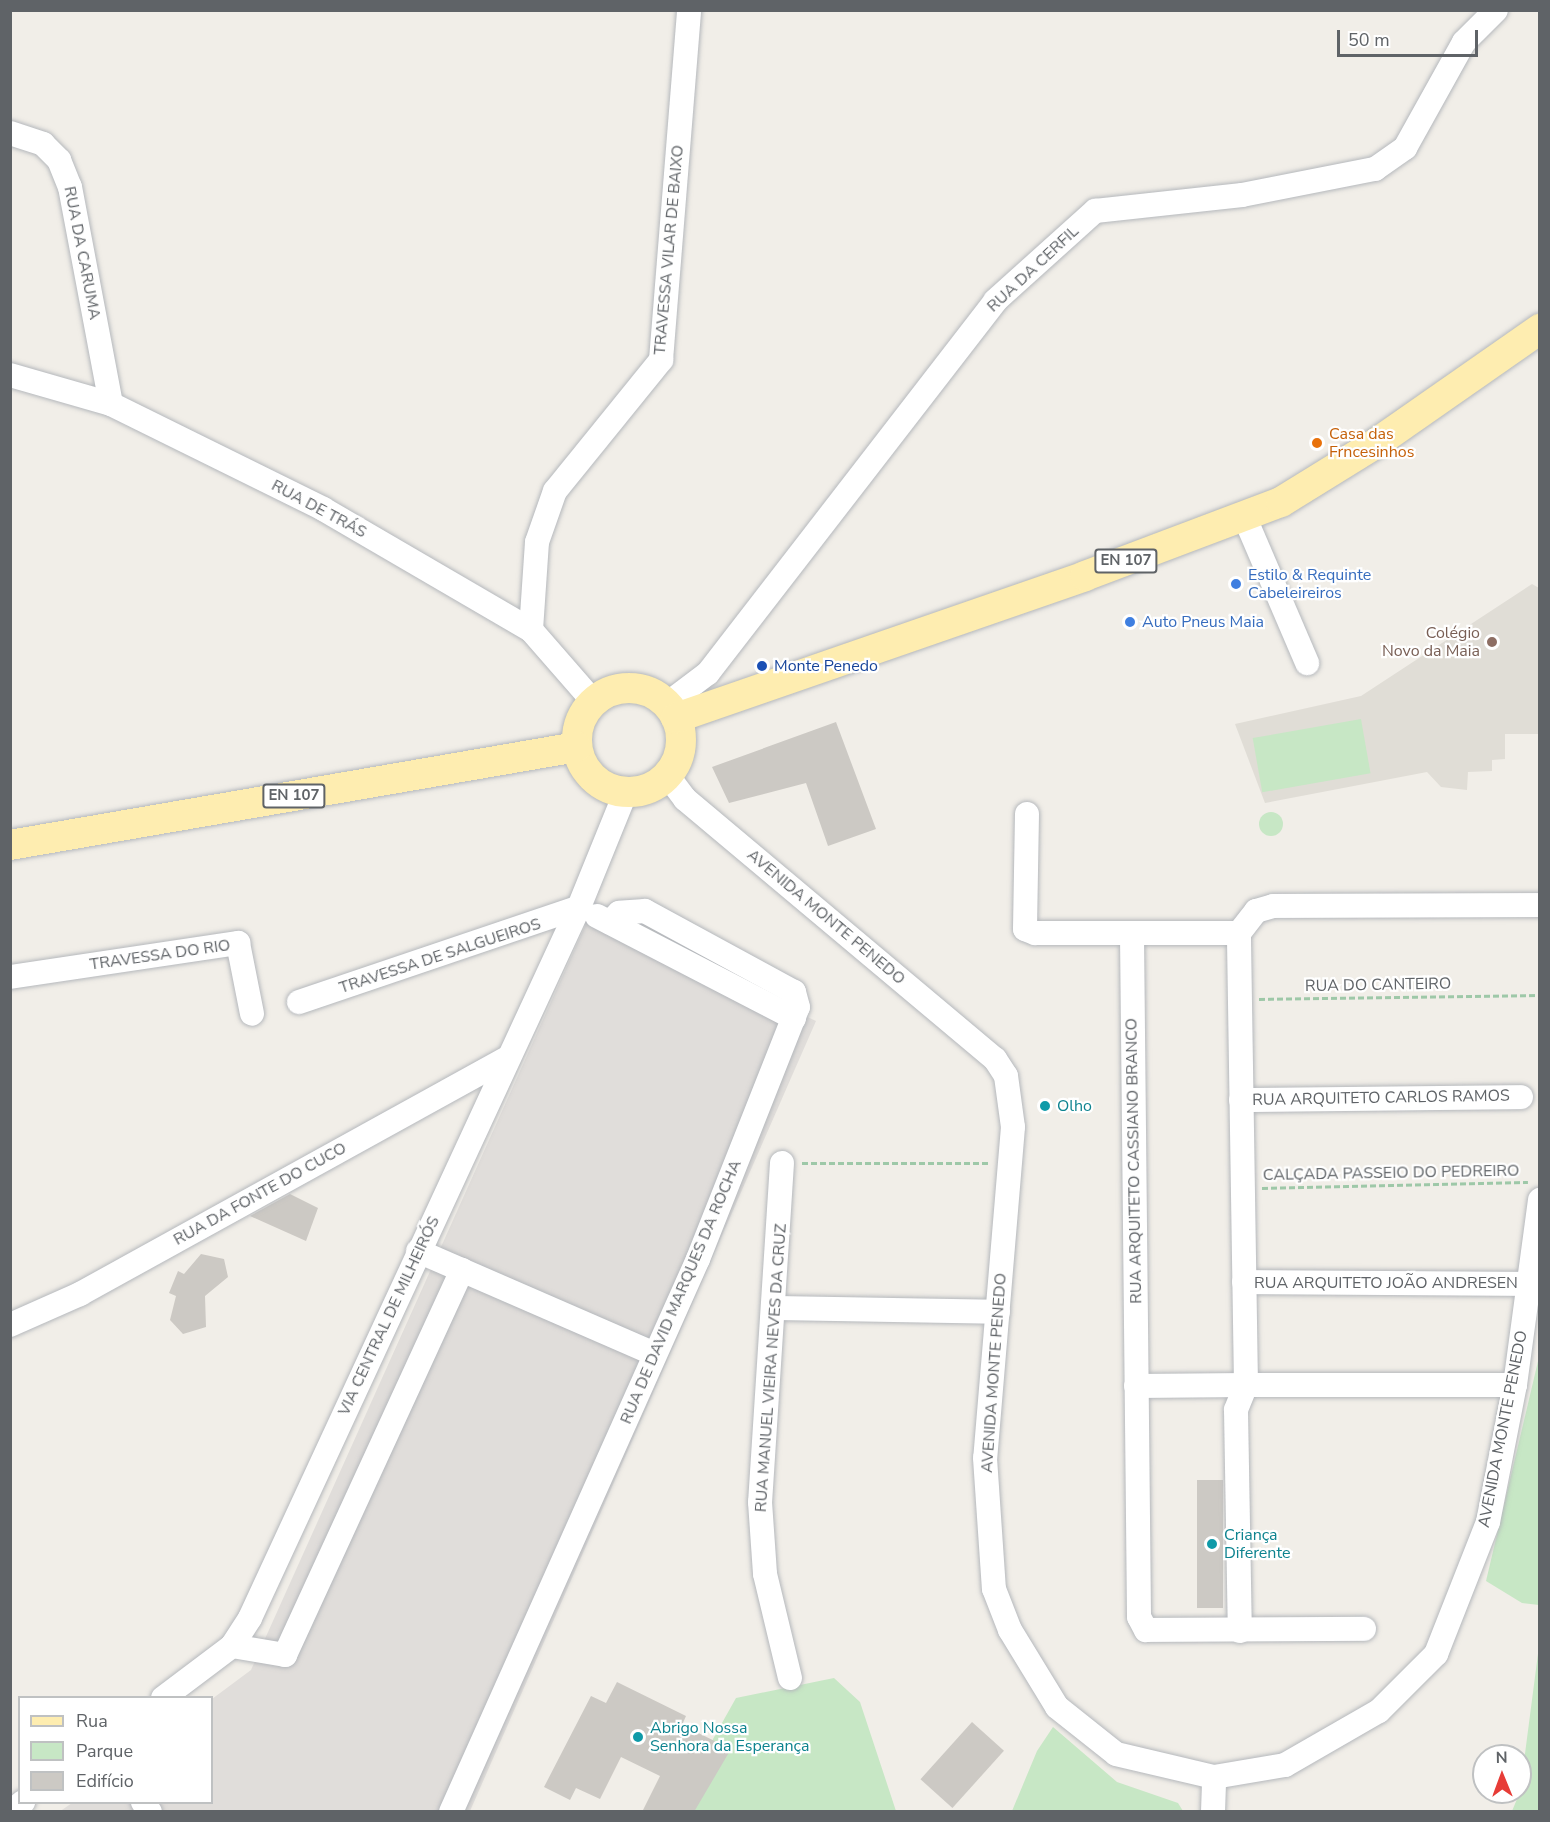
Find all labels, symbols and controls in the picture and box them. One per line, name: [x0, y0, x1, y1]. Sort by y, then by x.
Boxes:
scale bar: [1340, 18, 1481, 56]
text: 50 m: [1348, 28, 1390, 52]
street label: TRAVESSA VILAR DE BAIXO: [650, 144, 688, 356]
street label: RUA DA CARUMA: [60, 185, 104, 321]
street label: RUA DA CERFIL: [983, 222, 1083, 316]
place label: Casa das Frncesinhos: [1329, 424, 1414, 462]
marker: Casa das Frncesinhos: [1310, 436, 1324, 450]
street label: RUA DE TRÁS: [268, 476, 370, 542]
road number: EN 107: [1093, 549, 1159, 573]
place label: Estilo & Requinte Cabeleireiros: [1248, 565, 1371, 603]
marker: Estilo & Requinte Cabeleireiros: [1229, 577, 1243, 591]
place label: Auto Pneus Maia: [1142, 612, 1264, 632]
marker: Auto Pneus Maia: [1123, 615, 1137, 629]
place label: Colégio Novo da Maia: [1382, 623, 1480, 661]
marker: Colégio Novo da Maia: [1485, 635, 1499, 649]
place label: Monte Penedo: [774, 656, 878, 676]
marker: Monte Penedo: [755, 659, 769, 673]
road number: EN 107: [261, 784, 327, 808]
street label: AVENIDA MONTE PENEDO: [743, 845, 909, 989]
street label: TRAVESSA DE SALGUEIROS: [337, 914, 543, 998]
street label: TRAVESSA DO RIO: [88, 936, 232, 974]
street label: RUA DO CANTEIRO: [1305, 974, 1451, 996]
street label: RUA ARQUITETO CASSIANO BRANCO: [1122, 1018, 1146, 1304]
street label: RUA ARQUITETO CARLOS RAMOS: [1252, 1086, 1510, 1110]
place label: Olho: [1057, 1096, 1092, 1116]
marker: Olho: [1038, 1099, 1052, 1113]
street label: RUA DA FONTE DO CUCO: [170, 1138, 350, 1250]
street label: RUA DE DAVID MARQUES DA ROCHA: [617, 1157, 745, 1427]
street label: CALÇADA PASSEIO DO PEDREIRO: [1263, 1161, 1519, 1185]
street label: VIA CENTRAL DE MILHEIRÓS: [334, 1213, 444, 1419]
street label: RUA MANUEL VIEIRA NEVES DA CRUZ: [751, 1223, 791, 1513]
street label: AVENIDA MONTE PENEDO: [977, 1272, 1011, 1474]
street label: RUA ARQUITETO JOÃO ANDRESEN: [1254, 1273, 1518, 1293]
street label: AVENIDA MONTE PENEDO: [1474, 1329, 1532, 1529]
place label: Criança Diferente: [1224, 1525, 1290, 1563]
marker: Criança Diferente: [1205, 1537, 1219, 1551]
legend: [18, 1696, 213, 1804]
text: Rua: [76, 1709, 108, 1733]
place label: Abrigo Nossa Senhora da Esperança: [650, 1718, 809, 1756]
marker: Abrigo Nossa Senhora da Esperança: [631, 1730, 645, 1744]
text: Parque: [76, 1739, 133, 1763]
north arrow: [1472, 1744, 1532, 1804]
text: N: [1496, 1747, 1508, 1769]
text: Edifício: [76, 1769, 134, 1793]

